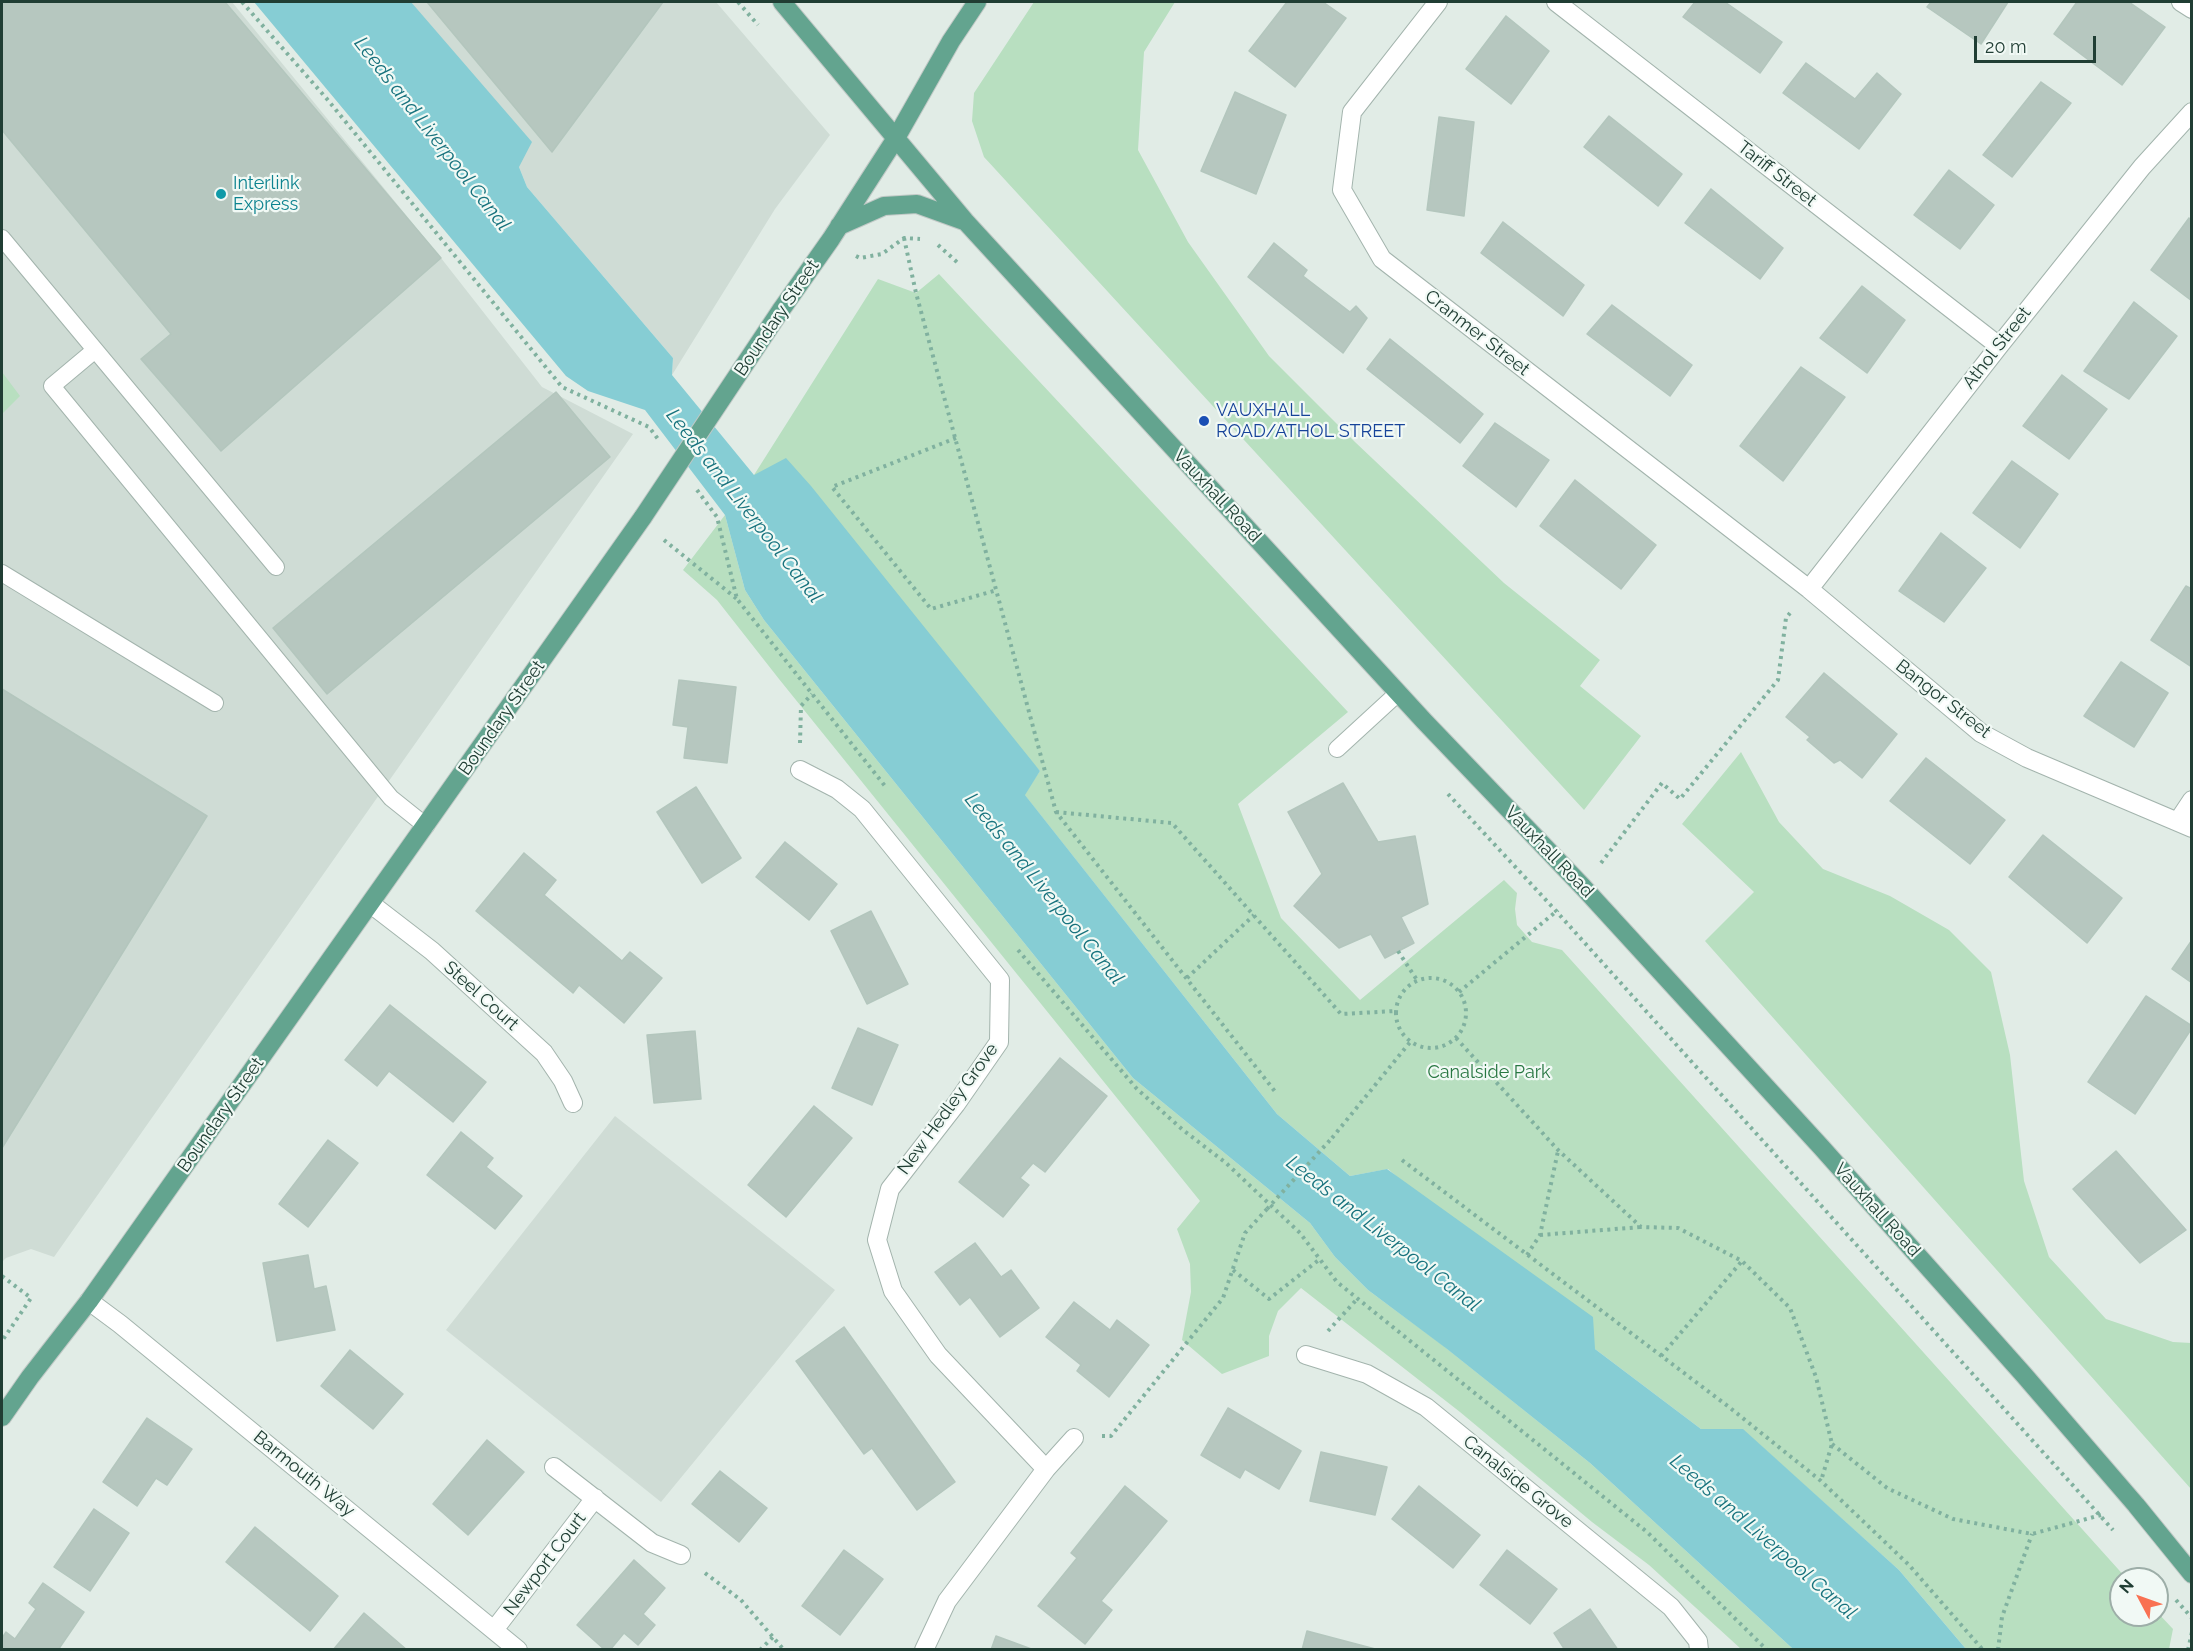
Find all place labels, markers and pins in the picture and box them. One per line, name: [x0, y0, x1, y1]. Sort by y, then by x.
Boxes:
place label: Interlink Express: [233, 173, 299, 216]
marker: Interlink Express: [214, 187, 228, 201]
place label: VAUXHALL ROAD/ATHOL STREET: [1216, 400, 1405, 442]
marker: VAUXHALL ROAD/ATHOL STREET: [1197, 414, 1211, 428]

